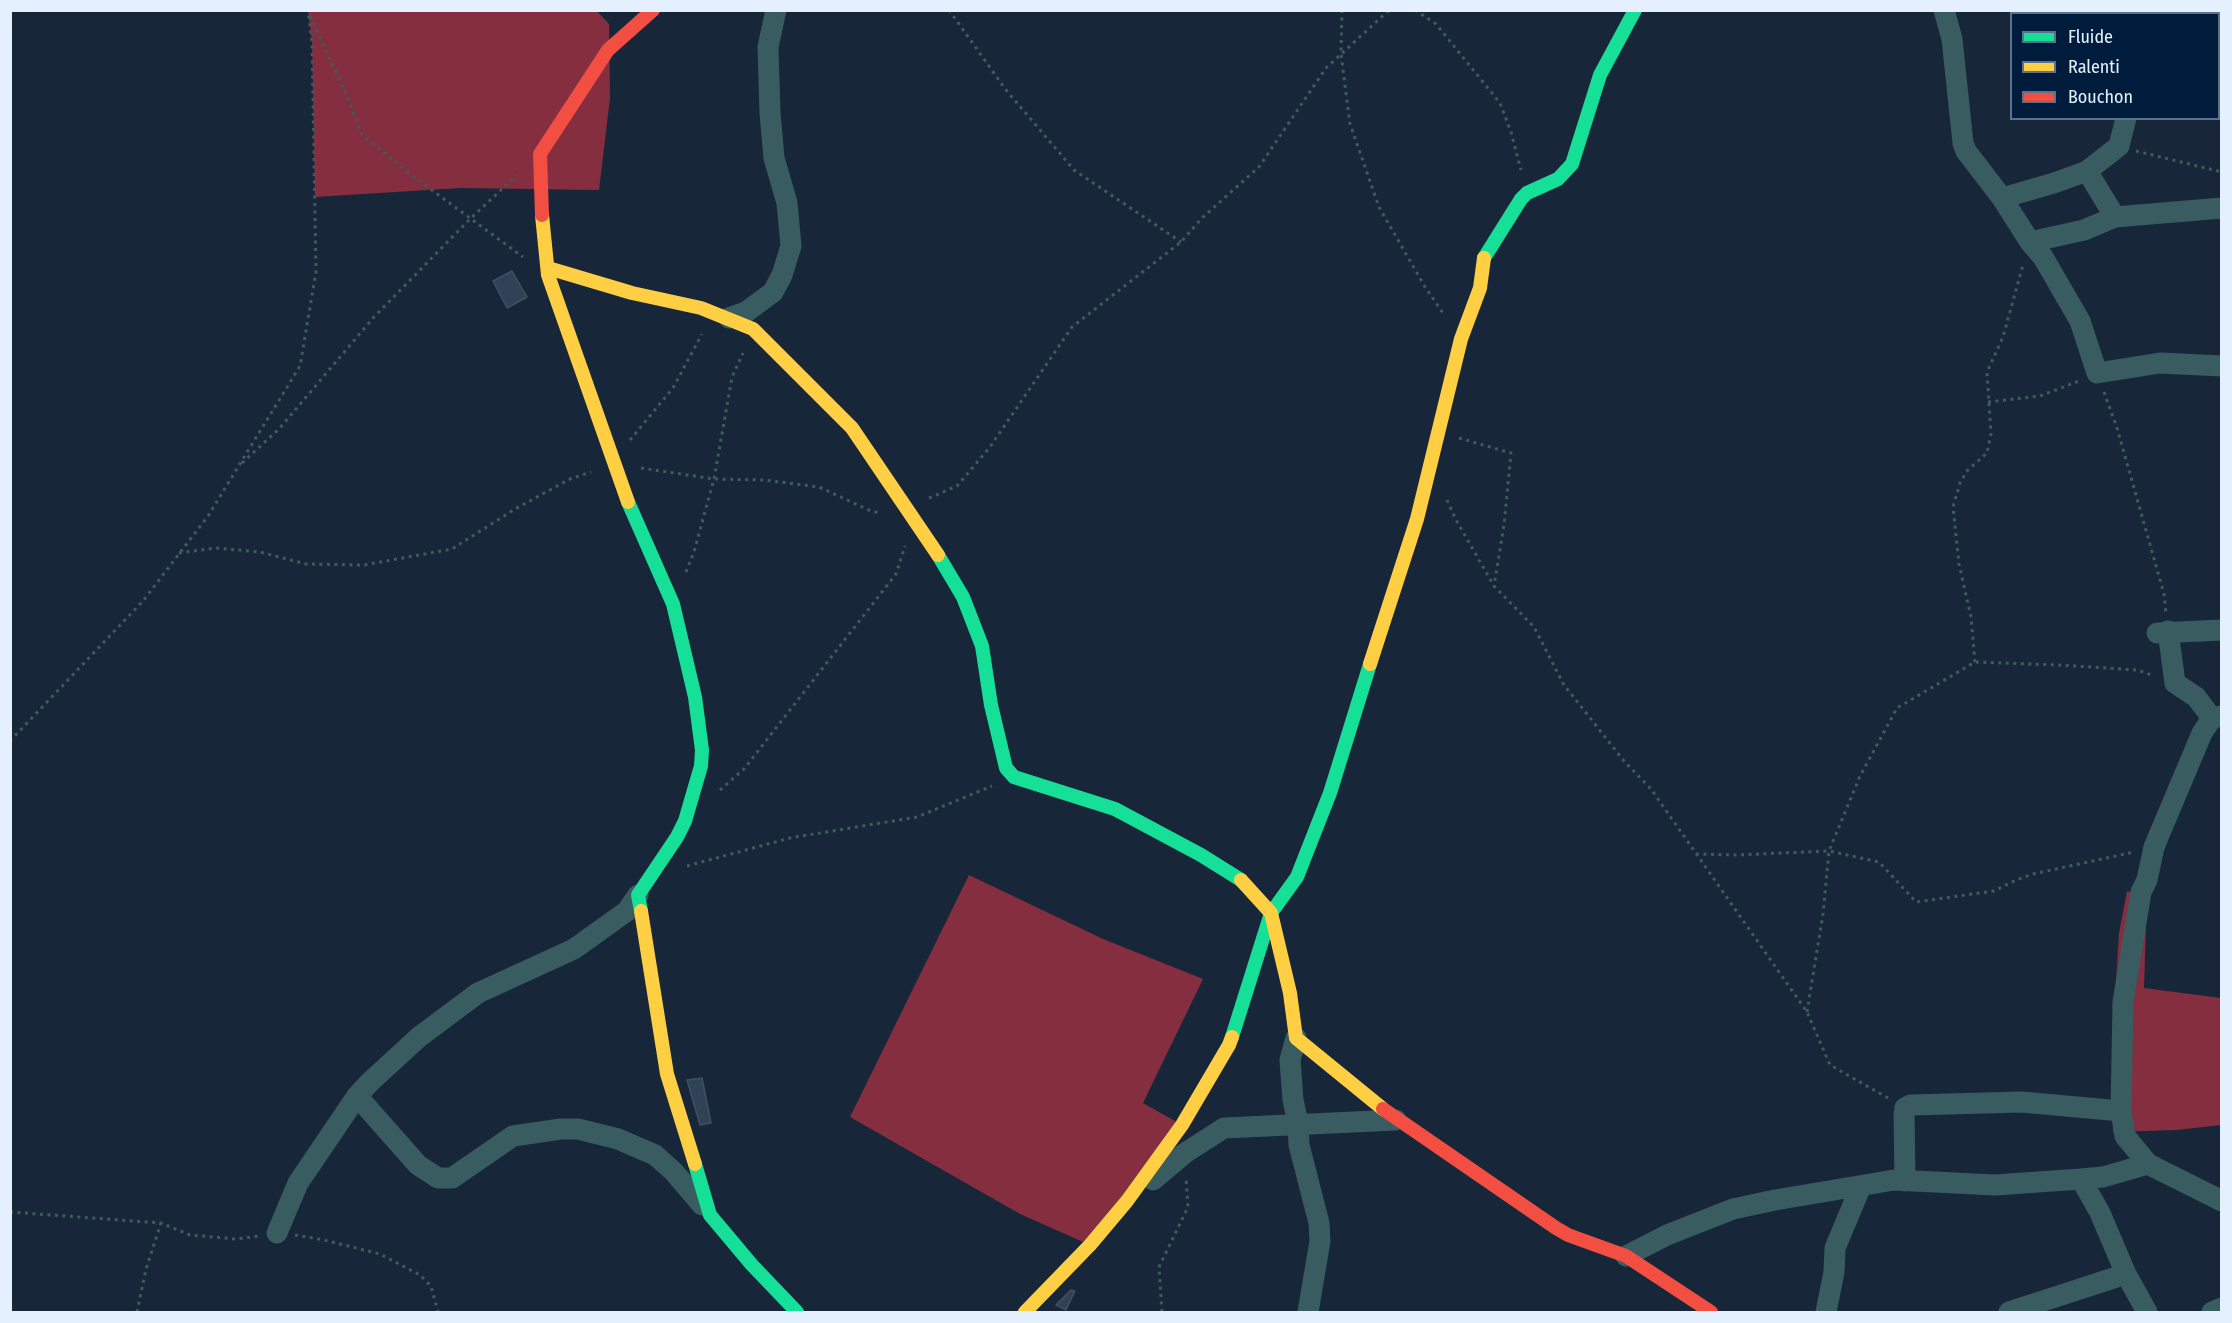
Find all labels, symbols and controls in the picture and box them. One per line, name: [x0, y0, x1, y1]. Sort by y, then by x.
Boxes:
legend: [2010, 12, 2220, 120]
text: Fluide: [2068, 26, 2113, 48]
text: Ralenti: [2068, 56, 2120, 78]
text: Bouchon: [2068, 86, 2133, 108]

